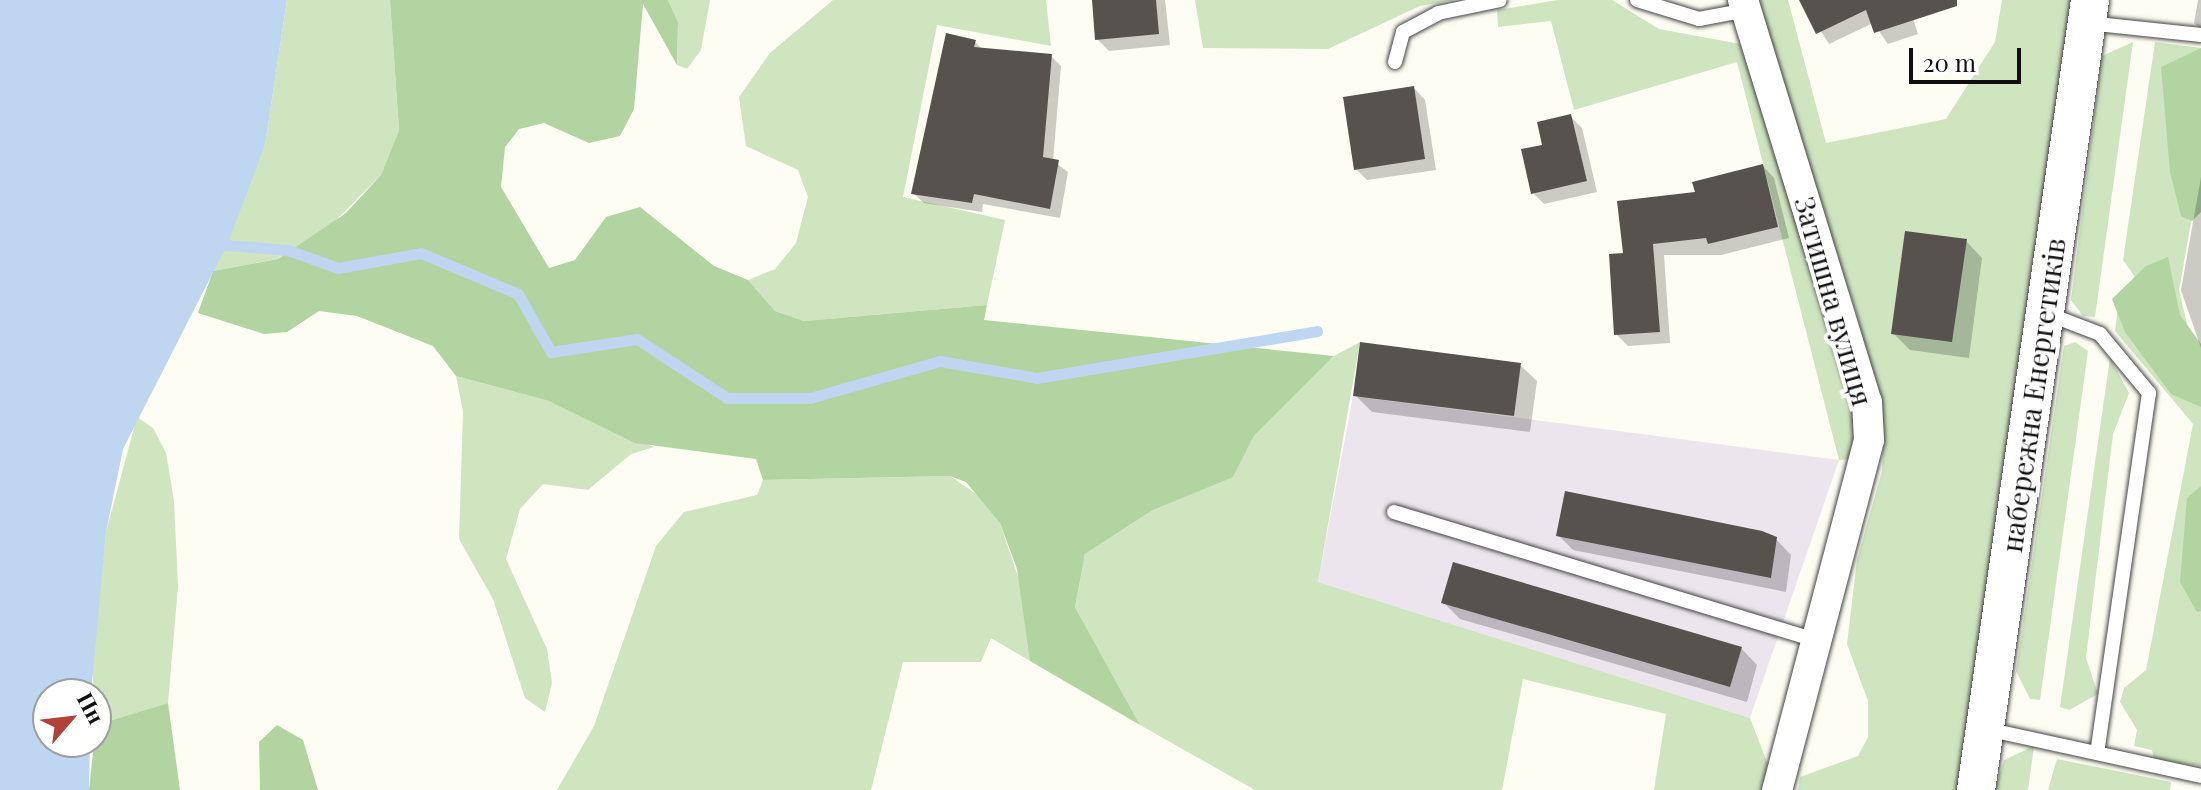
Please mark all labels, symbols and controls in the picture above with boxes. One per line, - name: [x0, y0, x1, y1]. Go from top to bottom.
- scale bar: [1913, 32, 2025, 82]
- text: 20 m: [1923, 46, 1976, 78]
- street label: Затишна вулиця: [1788, 193, 1880, 409]
- street label: набережна Енергетиків: [1994, 236, 2072, 554]
- north arrow: [32, 678, 112, 758]
- text: Пн: [71, 687, 112, 729]

